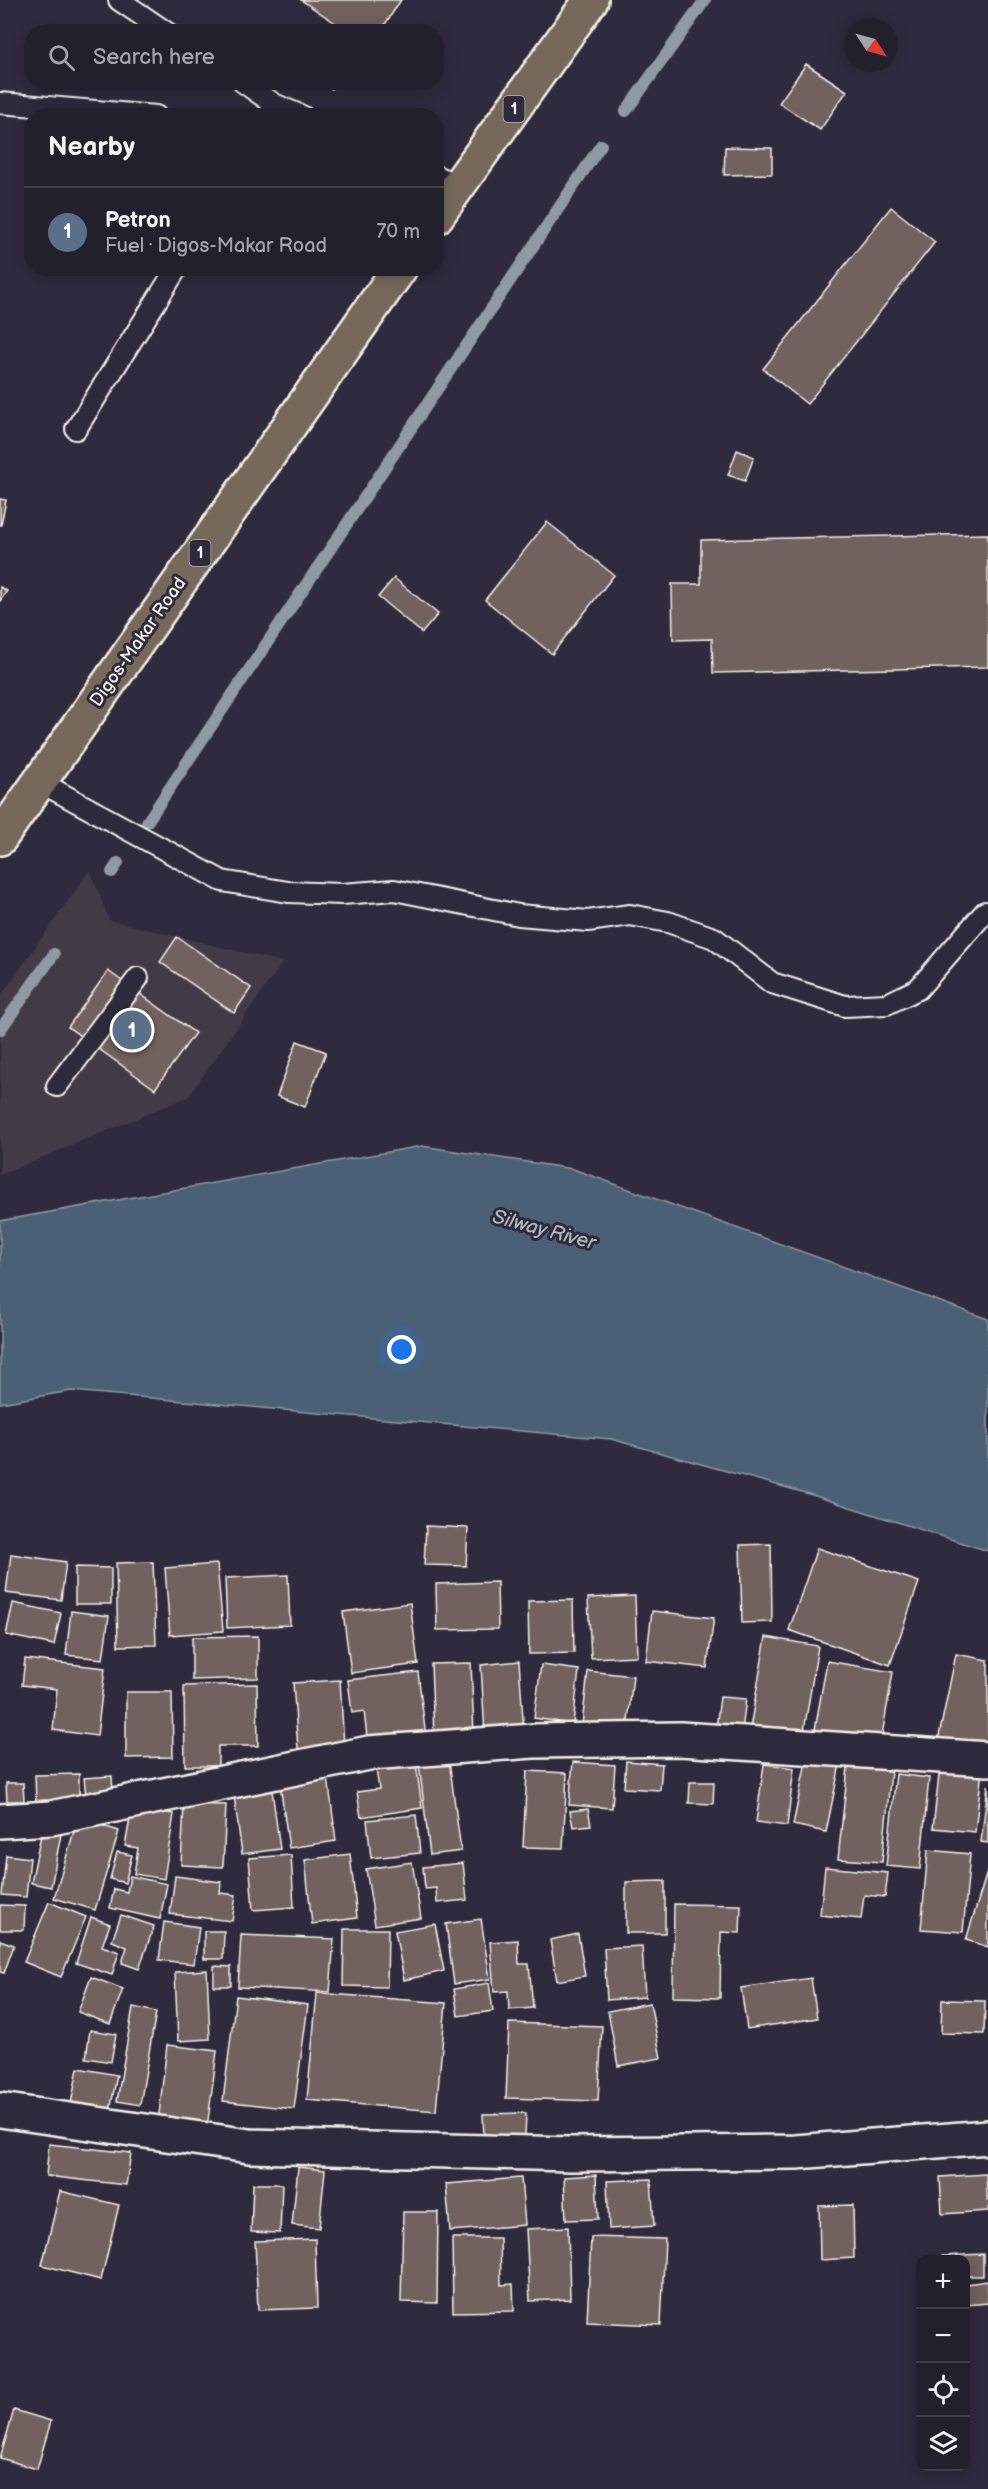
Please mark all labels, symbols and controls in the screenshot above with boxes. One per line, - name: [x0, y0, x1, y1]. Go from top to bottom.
- north arrow: [844, 18, 898, 72]
- search box: [24, 24, 444, 90]
- icon: search: [45, 41, 78, 74]
- text: Search here: [93, 44, 215, 71]
- road number: 1: [504, 96, 524, 122]
- text: Nearby: [48, 132, 135, 163]
- text: Petron: [105, 207, 171, 234]
- text: 1: [63, 220, 72, 244]
- text: 70 m: [376, 220, 420, 244]
- text: Fuel · Digos-Makar Road: [105, 234, 327, 258]
- road number: 1: [190, 540, 210, 566]
- street label: Digos-Makar Road: [86, 573, 190, 711]
- pin: 1: [112, 1008, 152, 1052]
- water label: Silway River: [490, 1205, 600, 1256]
- your location: [387, 1335, 416, 1364]
- map controls: [916, 2255, 970, 2471]
- button: +: [916, 2255, 970, 2309]
- button: −: [916, 2309, 970, 2363]
- button: locate: [916, 2363, 970, 2417]
- button: layers: [916, 2417, 970, 2471]

